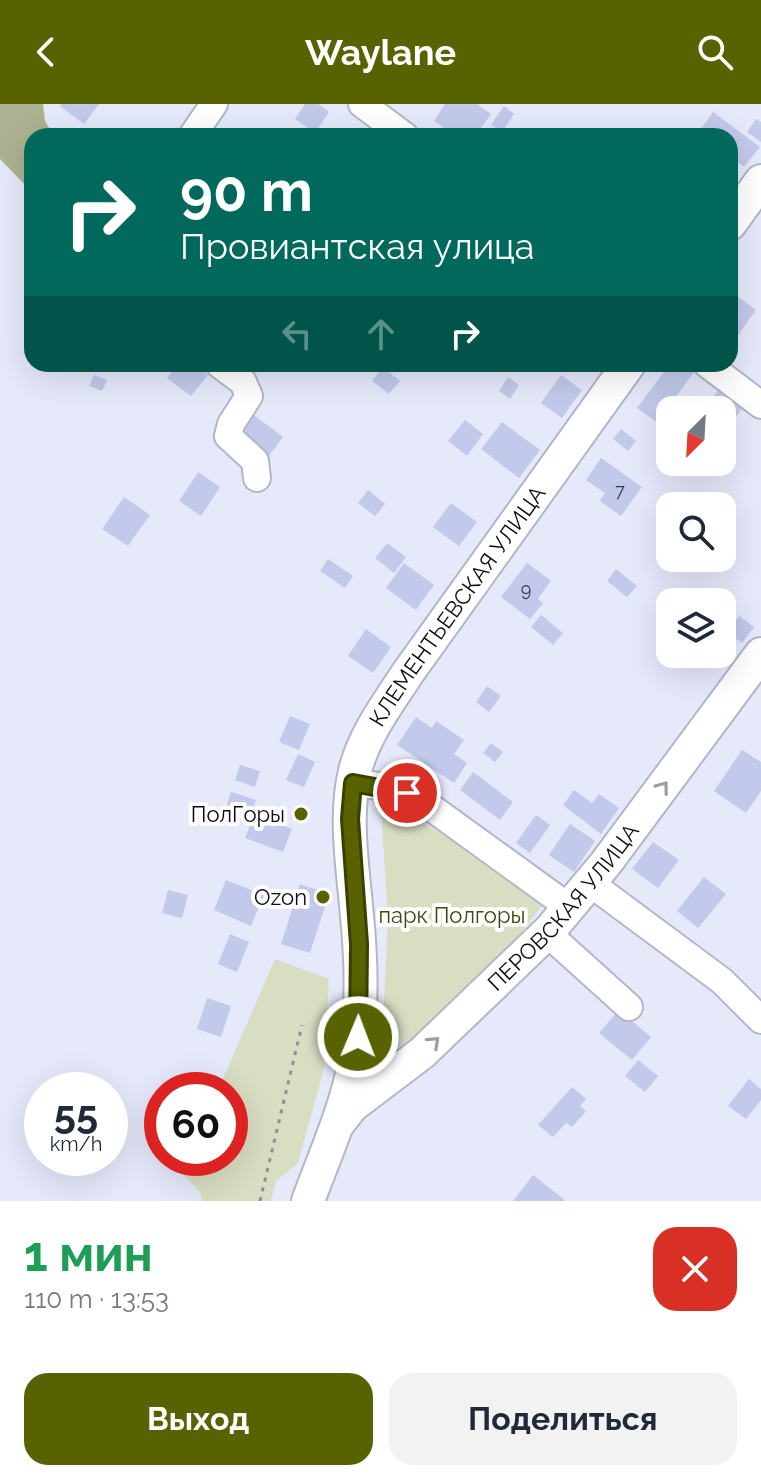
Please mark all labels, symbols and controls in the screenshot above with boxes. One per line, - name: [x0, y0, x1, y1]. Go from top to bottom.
- icon: back: [24, 30, 68, 74]
- icon: search: [693, 30, 737, 74]
- text: Waylane: [305, 31, 456, 73]
- text: 90 m: [180, 158, 313, 224]
- icon: right: [48, 160, 152, 264]
- text: Провиантская улица: [180, 225, 534, 267]
- icon: left: [275, 312, 319, 356]
- icon: ahead: [359, 312, 403, 356]
- icon: right: [443, 312, 487, 356]
- north arrow: [656, 396, 736, 476]
- map controls: [656, 396, 736, 668]
- house number: 7: [615, 480, 625, 501]
- street label: КЛЕМЕНТЬЕВСКАЯ УЛИЦА: [364, 481, 551, 731]
- button: search: [656, 492, 736, 572]
- house number: 9: [521, 579, 531, 600]
- button: layers: [656, 588, 736, 668]
- pin: [373, 759, 441, 827]
- icon: arrive: [385, 771, 429, 815]
- one-way arrow: [653, 781, 667, 795]
- place label: ПолГоры: [191, 801, 285, 827]
- marker: ПолГоры: [292, 805, 310, 823]
- street label: ПЕРОВСКАЯ УЛИЦА: [482, 818, 644, 996]
- place label: Ozon: [254, 884, 307, 910]
- marker: Ozon: [314, 888, 332, 906]
- park label: парк Полгоры: [379, 902, 525, 928]
- position arrow: [316, 995, 400, 1079]
- one-way arrow: [425, 1037, 439, 1052]
- speed limit sign: 60: [144, 1072, 248, 1176]
- text: 55: [54, 1090, 98, 1137]
- text: km/h: [50, 1132, 102, 1156]
- text: 1 мин: [24, 1226, 153, 1282]
- button: close: [653, 1227, 737, 1311]
- text: 110 m · 13:53: [24, 1284, 169, 1314]
- button: Выход: [24, 1373, 373, 1465]
- button: Поделиться: [389, 1373, 737, 1465]

